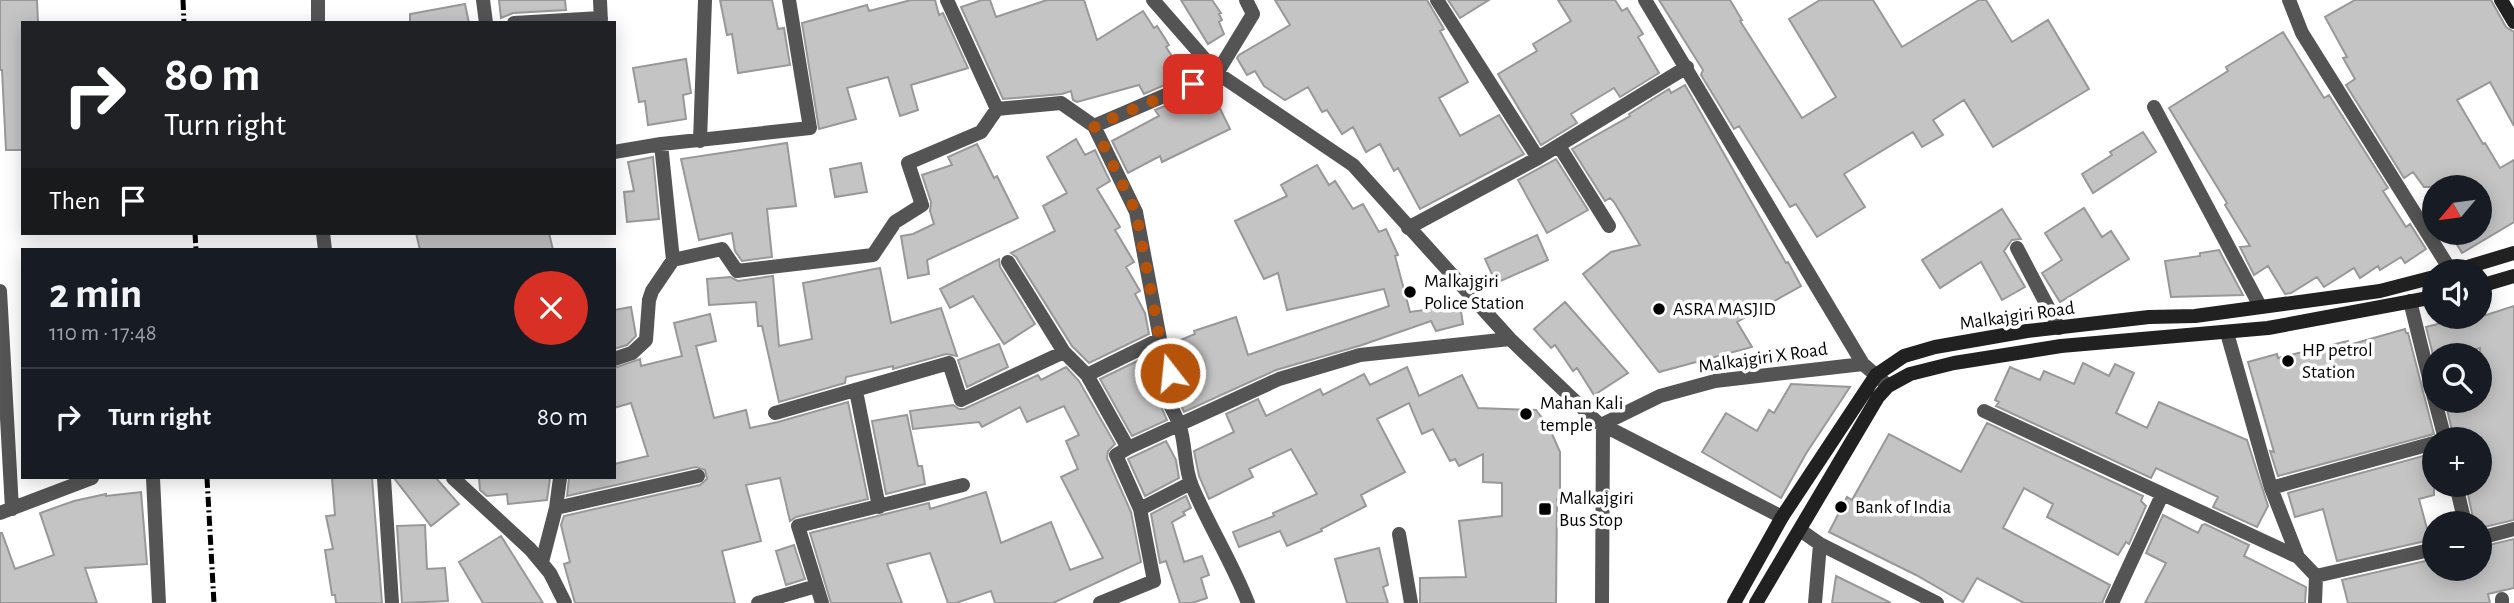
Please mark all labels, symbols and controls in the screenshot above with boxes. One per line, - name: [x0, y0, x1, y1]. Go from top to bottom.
- icon: right: [49, 49, 140, 140]
- text: 80 m: [164, 51, 261, 100]
- pin: [1163, 54, 1223, 114]
- icon: arrive: [1174, 65, 1212, 103]
- text: Turn right: [164, 109, 286, 141]
- north arrow: [2422, 175, 2492, 245]
- map controls: [2422, 175, 2492, 581]
- icon: arrive: [114, 182, 152, 220]
- text: Then: [49, 188, 100, 214]
- button: sound: [2422, 259, 2492, 329]
- button: close: [514, 271, 588, 345]
- place label: Malkajgiri Police Station: [1424, 272, 1524, 313]
- text: 2 min: [49, 273, 142, 315]
- marker: Malkajgiri Police Station: [1402, 284, 1418, 300]
- street label: Malkajgiri Road: [1958, 299, 2076, 333]
- place label: ASRA MASJID: [1673, 300, 1776, 319]
- marker: ASRA MASJID: [1651, 301, 1667, 317]
- text: 110 m · 17:48: [49, 322, 157, 345]
- position arrow: [1133, 336, 1207, 410]
- street label: Malkajgiri X Road: [1697, 340, 1829, 376]
- place label: HP petrol Station: [2302, 341, 2373, 382]
- button: search: [2422, 343, 2492, 413]
- marker: HP petrol Station: [2280, 353, 2296, 369]
- place label: Mahan Kali temple: [1540, 394, 1623, 435]
- icon: right: [49, 398, 87, 436]
- text: Turn right: [108, 404, 211, 430]
- text: 80 m: [537, 404, 588, 430]
- marker: Mahan Kali temple: [1518, 406, 1534, 422]
- button: +: [2422, 427, 2492, 497]
- place label: Malkajgiri Bus Stop: [1559, 489, 1634, 530]
- place label: Bank of India: [1855, 498, 1951, 517]
- marker: Bank of India: [1833, 499, 1849, 515]
- marker: Malkajgiri Bus Stop: [1537, 501, 1553, 517]
- button: −: [2422, 511, 2492, 581]

